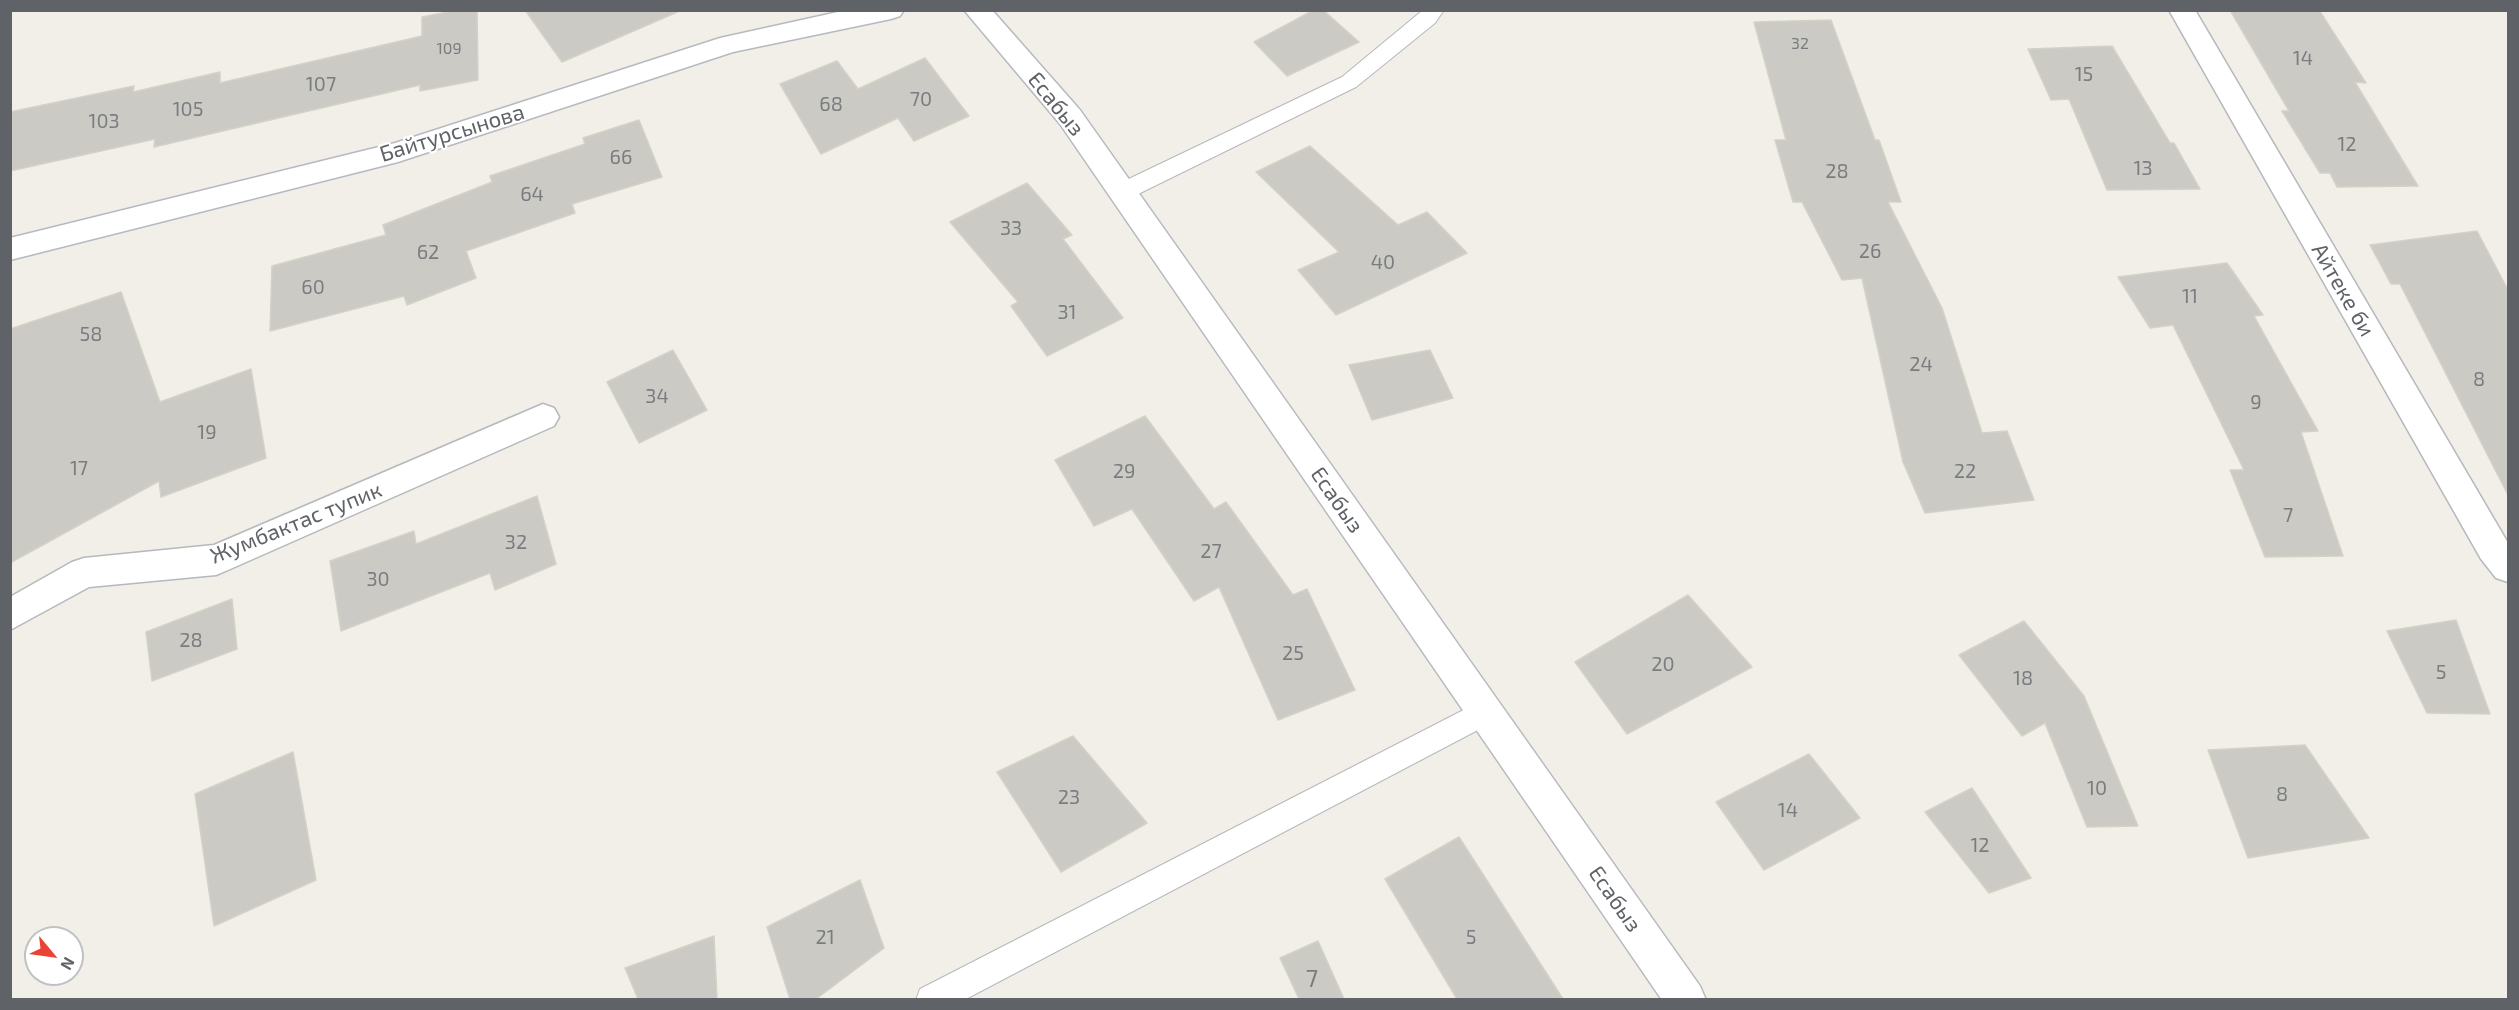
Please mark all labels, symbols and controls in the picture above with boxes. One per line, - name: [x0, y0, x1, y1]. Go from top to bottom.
- house number: 32: [1791, 34, 1809, 54]
- house number: 109: [436, 39, 462, 59]
- house number: 14: [2293, 46, 2313, 70]
- house number: 15: [2075, 62, 2093, 86]
- street label: Есабыз: [1022, 67, 1090, 141]
- house number: 107: [306, 72, 336, 96]
- house number: 70: [910, 87, 932, 111]
- house number: 68: [819, 92, 843, 116]
- house number: 105: [173, 97, 203, 121]
- street label: Байтурсынова: [376, 98, 528, 168]
- house number: 103: [88, 109, 120, 133]
- house number: 12: [2337, 132, 2357, 156]
- house number: 66: [610, 145, 632, 169]
- house number: 13: [2133, 156, 2153, 180]
- house number: 28: [1825, 159, 1849, 183]
- house number: 64: [520, 182, 544, 206]
- house number: 33: [1000, 216, 1022, 240]
- house number: 26: [1859, 239, 1881, 263]
- street label: Айтеке би: [2306, 239, 2380, 341]
- house number: 62: [417, 240, 439, 264]
- house number: 40: [1371, 250, 1395, 274]
- house number: 60: [301, 275, 325, 299]
- house number: 11: [2182, 284, 2198, 308]
- house number: 31: [1057, 300, 1077, 324]
- house number: 58: [80, 322, 102, 346]
- house number: 24: [1909, 352, 1933, 376]
- house number: 8: [2473, 367, 2485, 391]
- house number: 34: [645, 384, 669, 408]
- house number: 9: [2250, 390, 2262, 414]
- house number: 19: [197, 420, 217, 444]
- house number: 17: [70, 456, 88, 480]
- house number: 29: [1113, 459, 1135, 483]
- house number: 22: [1954, 459, 1976, 483]
- street label: Есабыз: [1305, 462, 1369, 538]
- street label: Жумбактас тупик: [206, 477, 386, 569]
- house number: 7: [2283, 503, 2293, 527]
- house number: 32: [505, 530, 527, 554]
- house number: 27: [1200, 539, 1222, 563]
- house number: 30: [366, 567, 390, 591]
- house number: 28: [179, 628, 203, 652]
- house number: 25: [1282, 641, 1304, 665]
- house number: 20: [1651, 652, 1675, 676]
- house number: 5: [2436, 660, 2446, 684]
- house number: 18: [2013, 666, 2033, 690]
- house number: 10: [2087, 776, 2107, 800]
- house number: 8: [2276, 782, 2288, 806]
- house number: 23: [1058, 785, 1080, 809]
- house number: 14: [1778, 798, 1798, 822]
- house number: 12: [1970, 833, 1990, 857]
- street label: Есабыз: [1583, 861, 1647, 937]
- house number: 21: [815, 925, 835, 949]
- house number: 5: [1466, 925, 1476, 949]
- north arrow: [24, 926, 84, 986]
- text: N: [57, 954, 80, 974]
- house number: 7: [1306, 965, 1318, 993]

